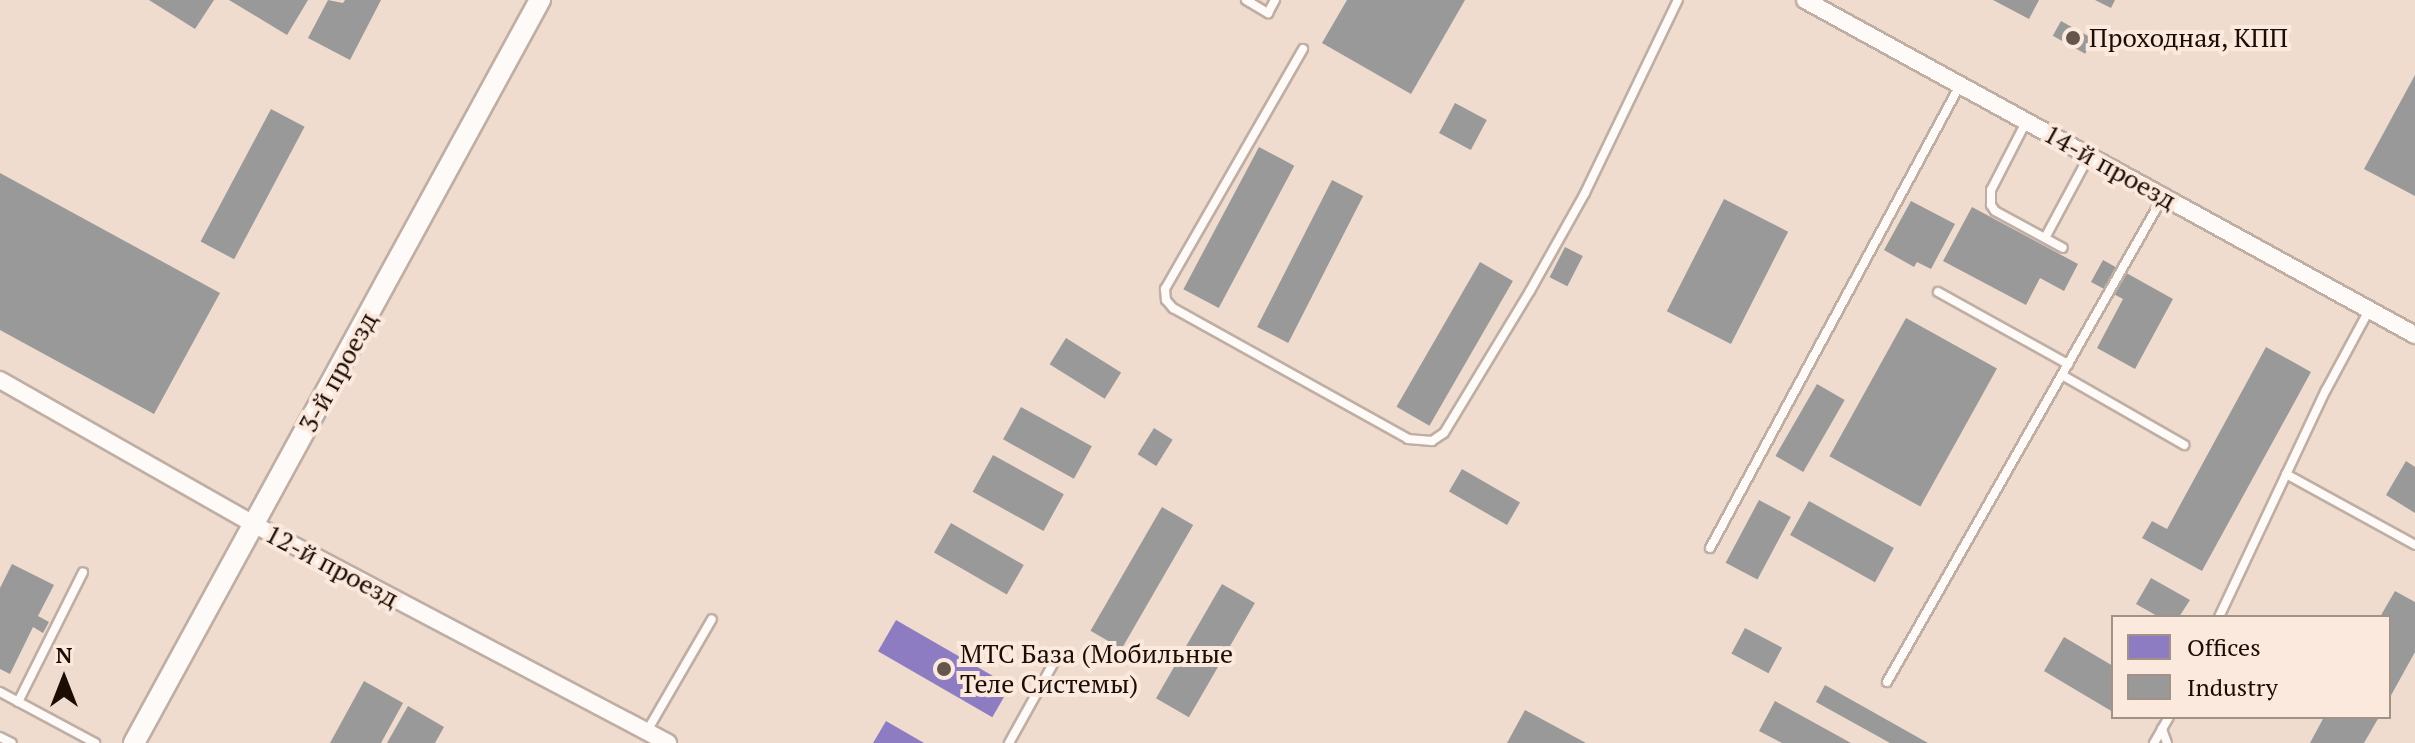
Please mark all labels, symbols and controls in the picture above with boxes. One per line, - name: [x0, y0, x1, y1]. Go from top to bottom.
- place label: Проходная, КПП: [2089, 22, 2289, 54]
- marker: Проходная, КПП: [2064, 29, 2082, 47]
- street label: 14-й проезд: [2038, 118, 2182, 216]
- street label: 3-й проезд: [292, 307, 384, 437]
- street label: 12-й проезд: [260, 518, 404, 614]
- legend: [2111, 615, 2391, 719]
- text: Offices: [2187, 631, 2261, 663]
- place label: МТС База (Мобильные Теле Системы): [960, 638, 1233, 700]
- north arrow: [24, 639, 104, 719]
- text: N: [56, 640, 72, 669]
- marker: МТС База (Мобильные Теле Системы): [935, 660, 953, 678]
- text: Industry: [2187, 671, 2278, 703]

